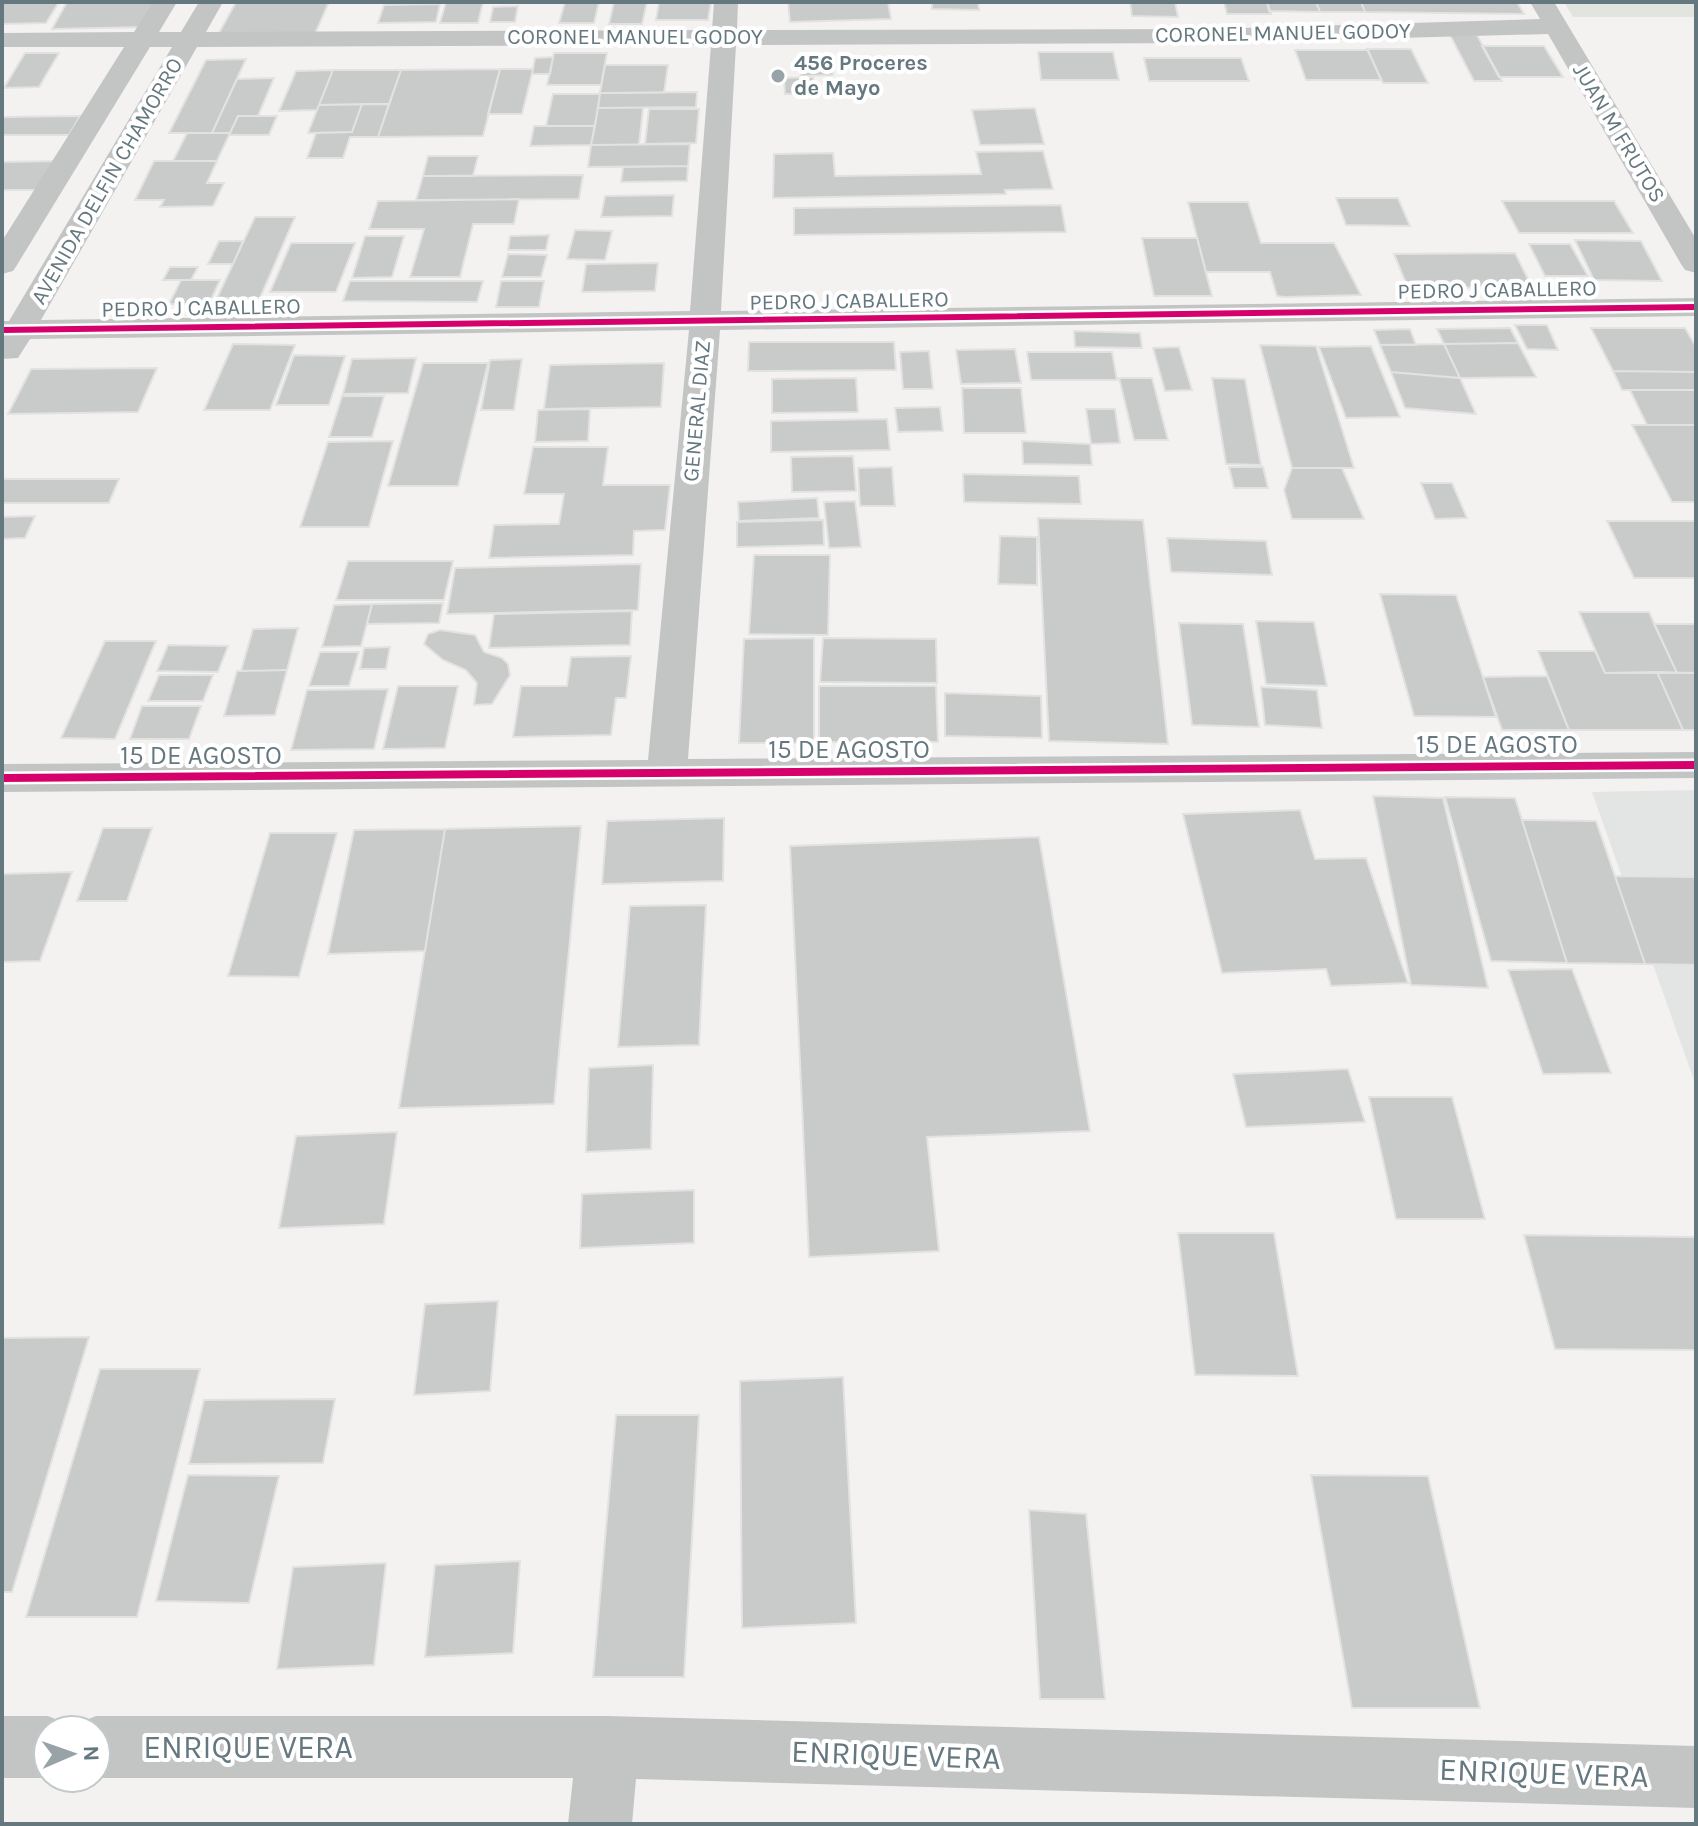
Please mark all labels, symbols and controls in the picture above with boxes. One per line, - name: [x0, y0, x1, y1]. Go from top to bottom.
- street label: CORONEL MANUEL GODOY: [1155, 18, 1411, 48]
- street label: CORONEL MANUEL GODOY: [507, 24, 763, 50]
- place label: 456 Proceres de Mayo: [794, 50, 928, 101]
- street label: AVENIDA DELFIN CHAMORRO: [26, 53, 188, 309]
- street label: JUAN M FRUTOS: [1567, 59, 1671, 207]
- marker: 456 Proceres de Mayo: [769, 67, 787, 85]
- street label: PEDRO J CABALLERO: [1397, 275, 1597, 305]
- street label: PEDRO J CABALLERO: [749, 286, 949, 316]
- street label: PEDRO J CABALLERO: [101, 293, 301, 323]
- street label: GENERAL DIAZ: [678, 339, 716, 483]
- street label: 15 DE AGOSTO: [1416, 729, 1578, 760]
- street label: 15 DE AGOSTO: [768, 734, 930, 765]
- street label: 15 DE AGOSTO: [120, 740, 282, 771]
- north arrow: [32, 1714, 112, 1794]
- street label: ENRIQUE VERA: [143, 1729, 353, 1766]
- street label: ENRIQUE VERA: [791, 1733, 1001, 1777]
- text: N: [78, 1745, 104, 1762]
- street label: ENRIQUE VERA: [1439, 1751, 1649, 1795]

